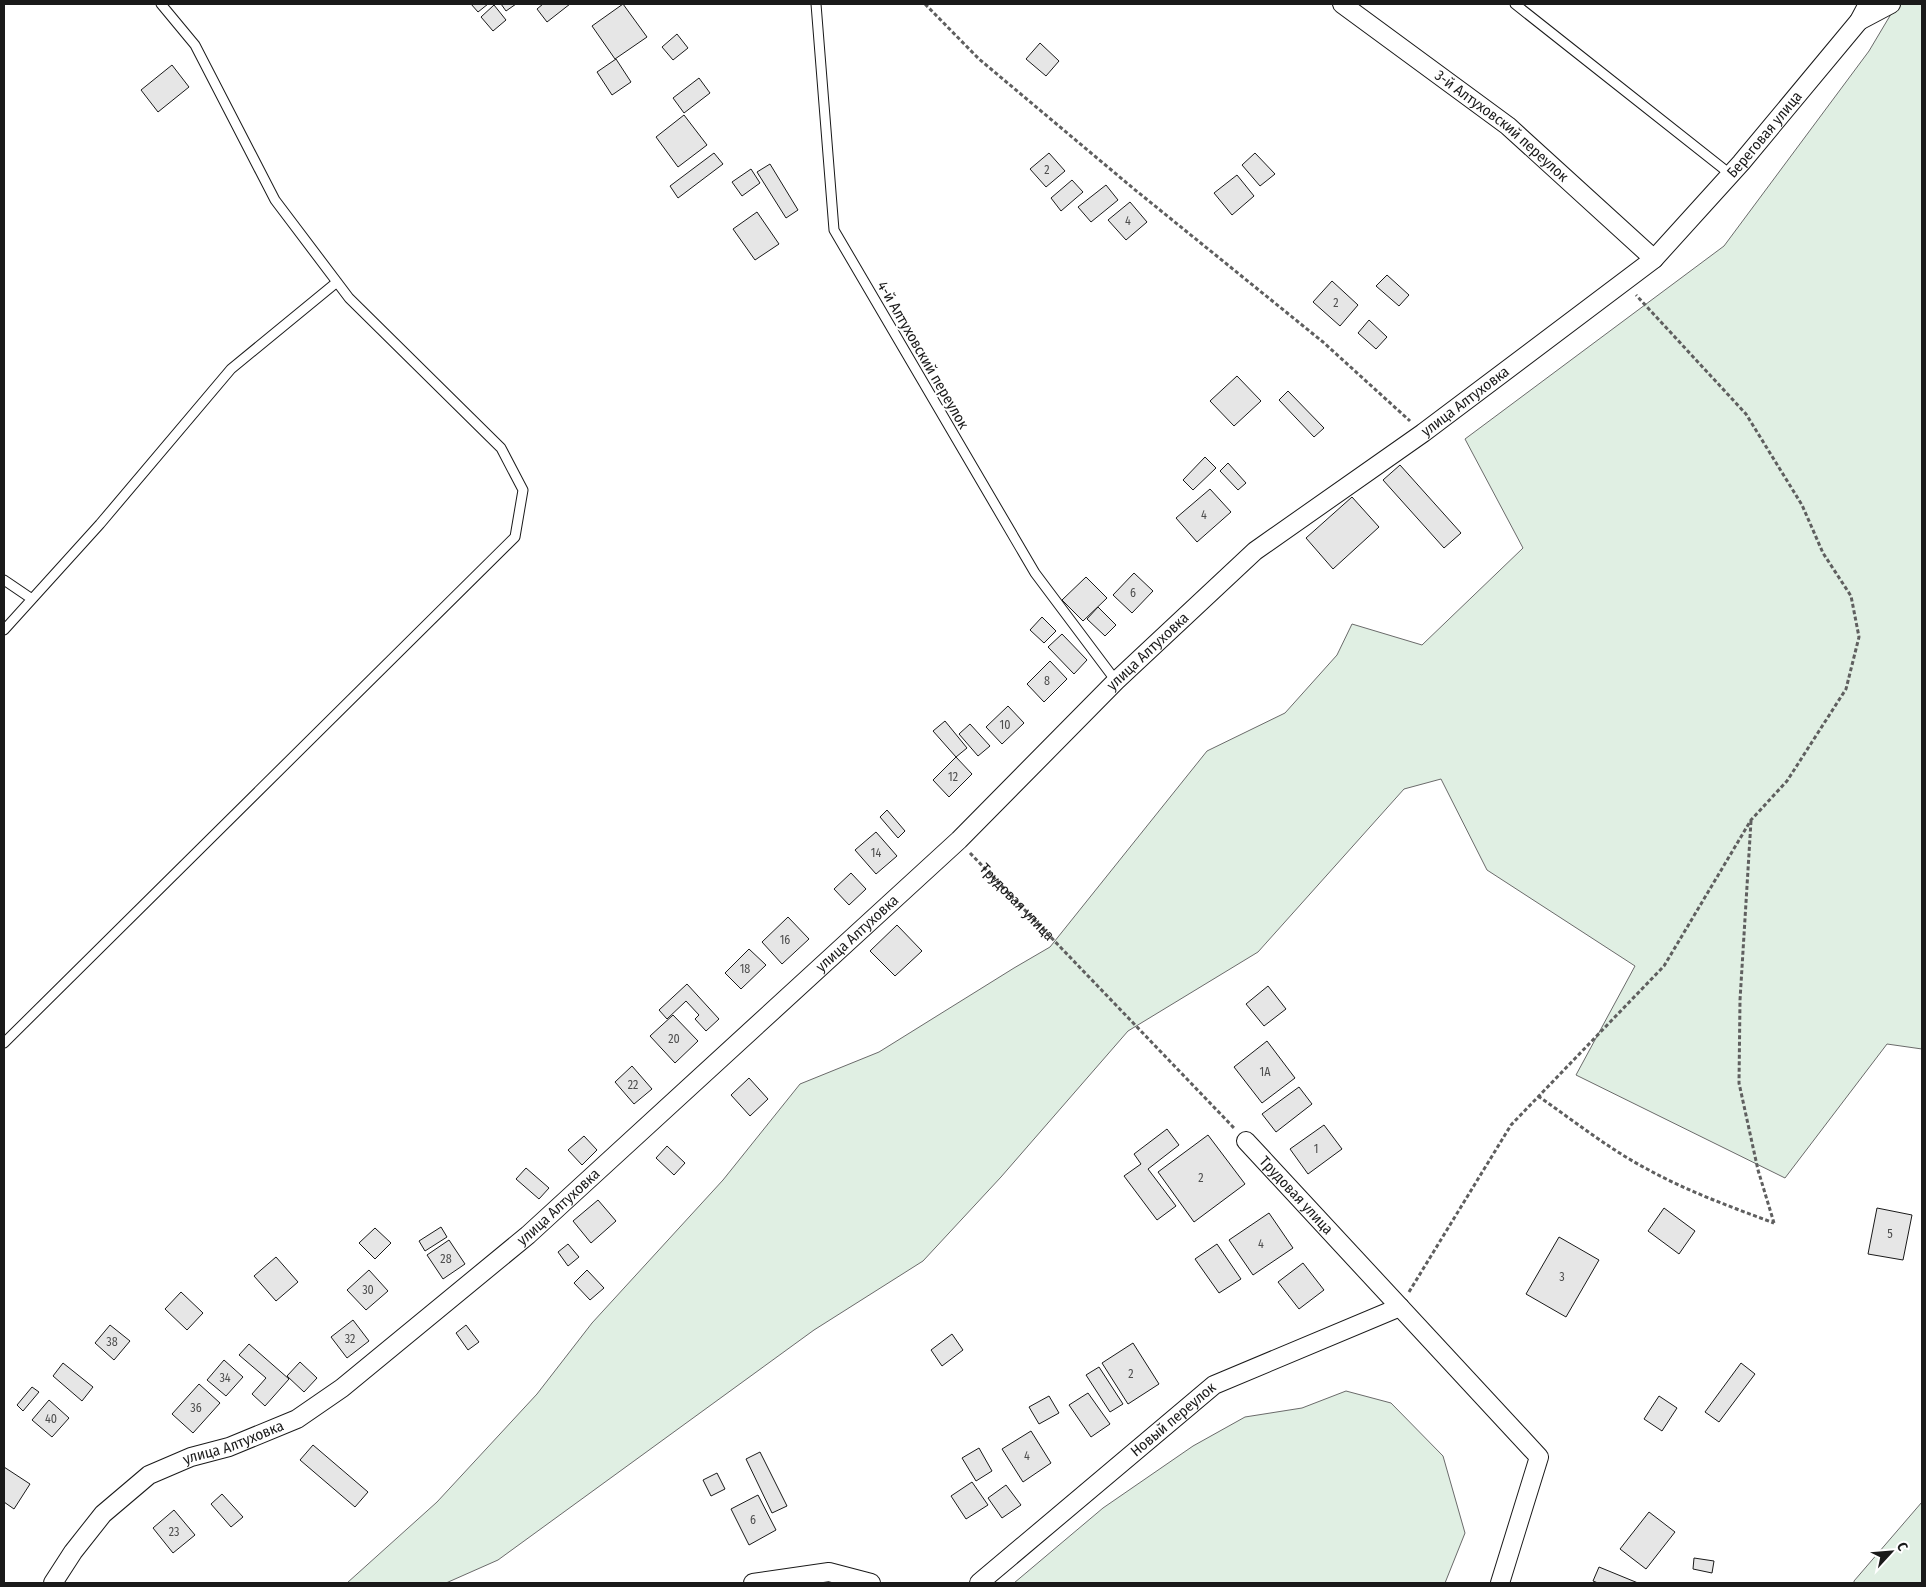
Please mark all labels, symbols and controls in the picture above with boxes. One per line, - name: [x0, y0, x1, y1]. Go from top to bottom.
- street label: 3-й Алтуховский переулок: [1431, 66, 1572, 186]
- street label: Береговая улица: [1723, 88, 1806, 181]
- house number: 2: [1044, 163, 1050, 177]
- house number: 4: [1125, 214, 1131, 228]
- street label: 4-й Алтуховский переулок: [873, 278, 973, 432]
- house number: 2: [1333, 296, 1339, 310]
- street label: улица Алтуховка: [1417, 362, 1513, 440]
- house number: 4: [1201, 508, 1207, 522]
- house number: 6: [1130, 586, 1136, 600]
- street label: улица Алтуховка: [1103, 609, 1192, 694]
- house number: 8: [1044, 674, 1050, 688]
- house number: 10: [1000, 718, 1010, 732]
- house number: 12: [948, 770, 958, 784]
- house number: 14: [871, 846, 881, 860]
- street label: Трудовая улица: [976, 860, 1058, 944]
- street label: улица Алтуховка: [812, 891, 902, 976]
- house number: 16: [780, 933, 790, 947]
- house number: 18: [740, 962, 750, 976]
- house number: 20: [668, 1032, 680, 1046]
- house number: 1А: [1260, 1065, 1271, 1079]
- house number: 22: [628, 1078, 638, 1092]
- house number: 1: [1314, 1142, 1318, 1156]
- street label: Трудовая улица: [1256, 1152, 1337, 1238]
- street label: улица Алтуховка: [513, 1165, 604, 1249]
- house number: 2: [1198, 1171, 1204, 1185]
- house number: 5: [1887, 1227, 1893, 1241]
- house number: 4: [1258, 1237, 1264, 1251]
- house number: 28: [440, 1252, 452, 1266]
- house number: 3: [1559, 1270, 1565, 1284]
- house number: 30: [362, 1283, 374, 1297]
- house number: 32: [345, 1332, 355, 1346]
- house number: 38: [106, 1335, 118, 1349]
- house number: 2: [1128, 1367, 1134, 1381]
- house number: 34: [219, 1371, 231, 1385]
- street label: Новый переулок: [1127, 1378, 1220, 1460]
- house number: 36: [190, 1401, 202, 1415]
- house number: 40: [45, 1412, 57, 1426]
- street label: улица Алтуховка: [180, 1417, 286, 1468]
- house number: 4: [1024, 1449, 1030, 1463]
- house number: 6: [750, 1513, 756, 1527]
- house number: 23: [169, 1525, 179, 1539]
- north arrow: [1866, 1527, 1916, 1577]
- text: С: [1893, 1539, 1912, 1554]

